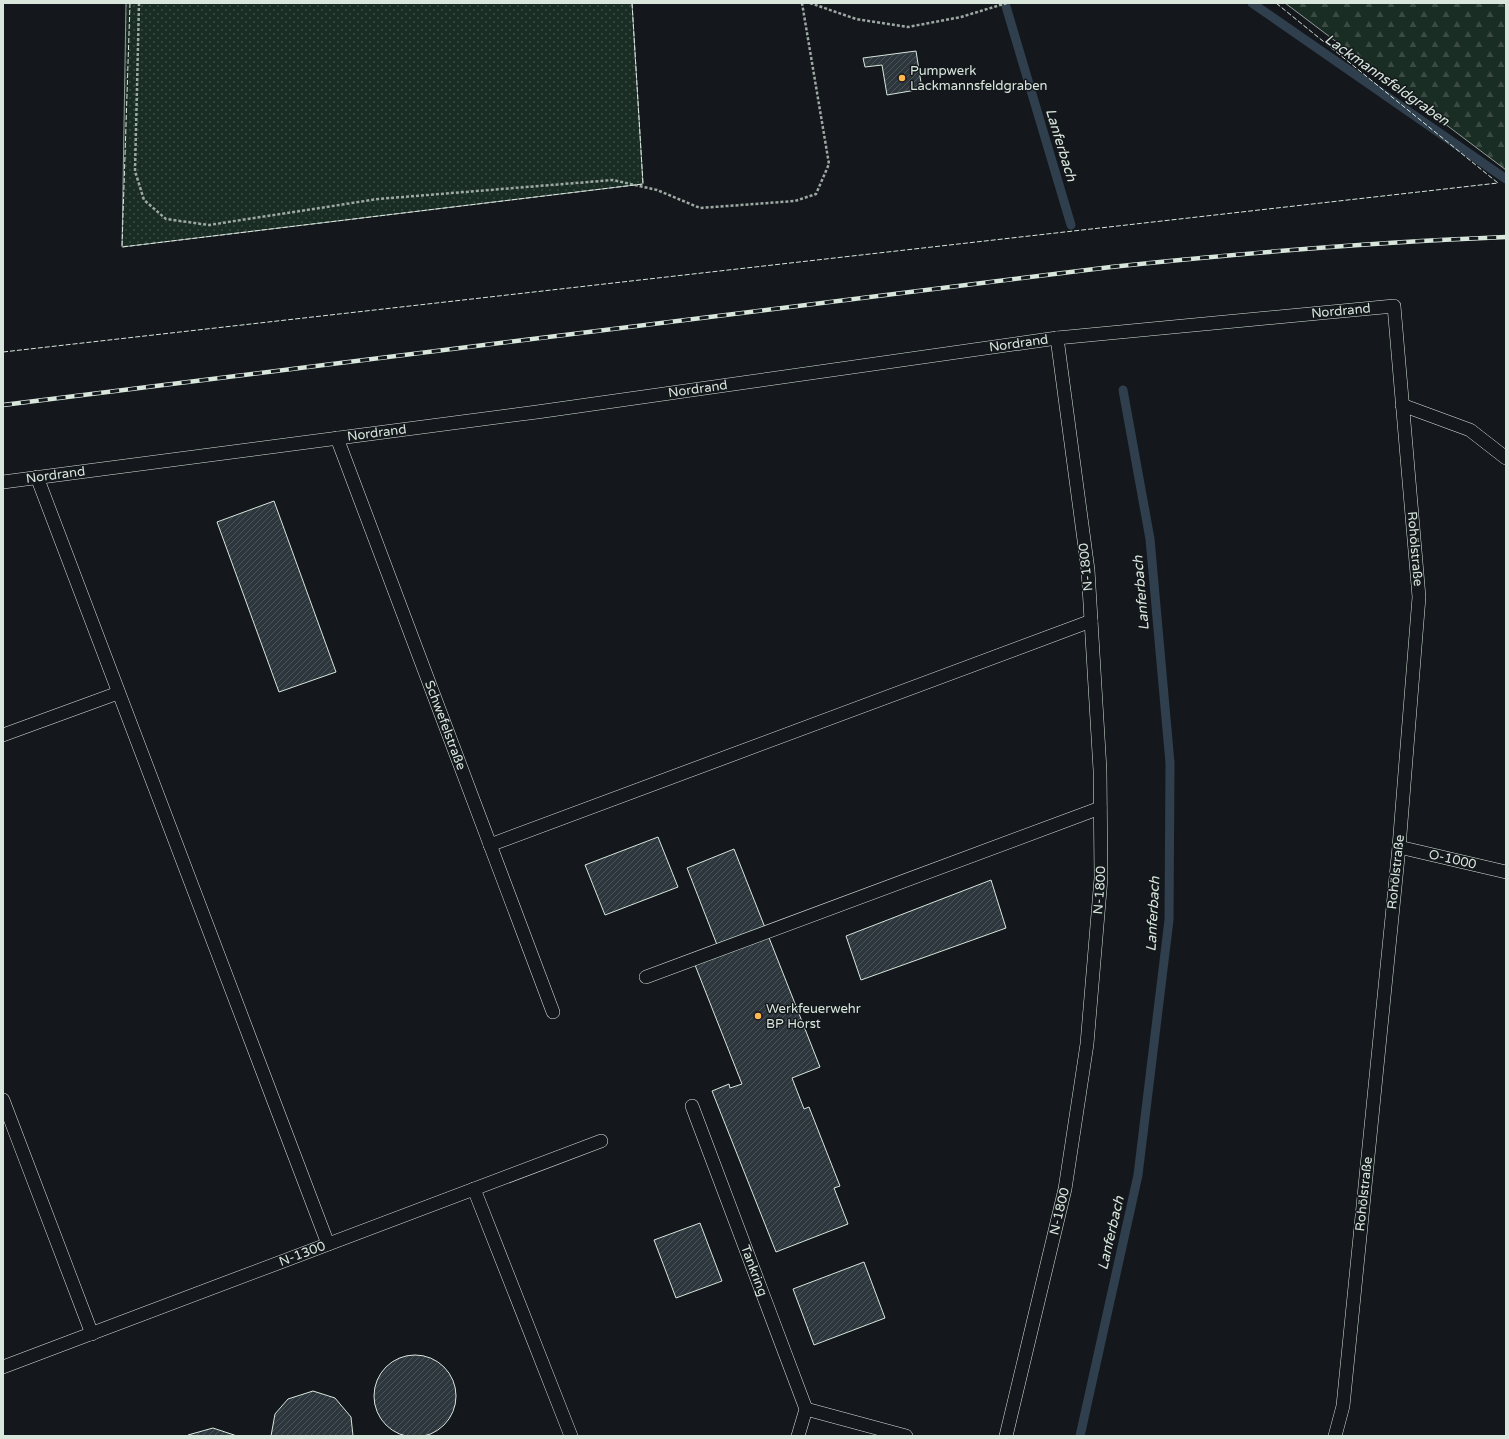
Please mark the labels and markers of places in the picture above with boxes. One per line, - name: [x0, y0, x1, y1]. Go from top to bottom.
- place label: Pumpwerk Lackmannsfeldgraben: [910, 63, 1047, 94]
- marker: Pumpwerk Lackmannsfeldgraben: [897, 73, 907, 83]
- place label: Werkfeuerwehr BP Horst: [766, 1001, 861, 1032]
- marker: Werkfeuerwehr BP Horst: [753, 1011, 763, 1021]

